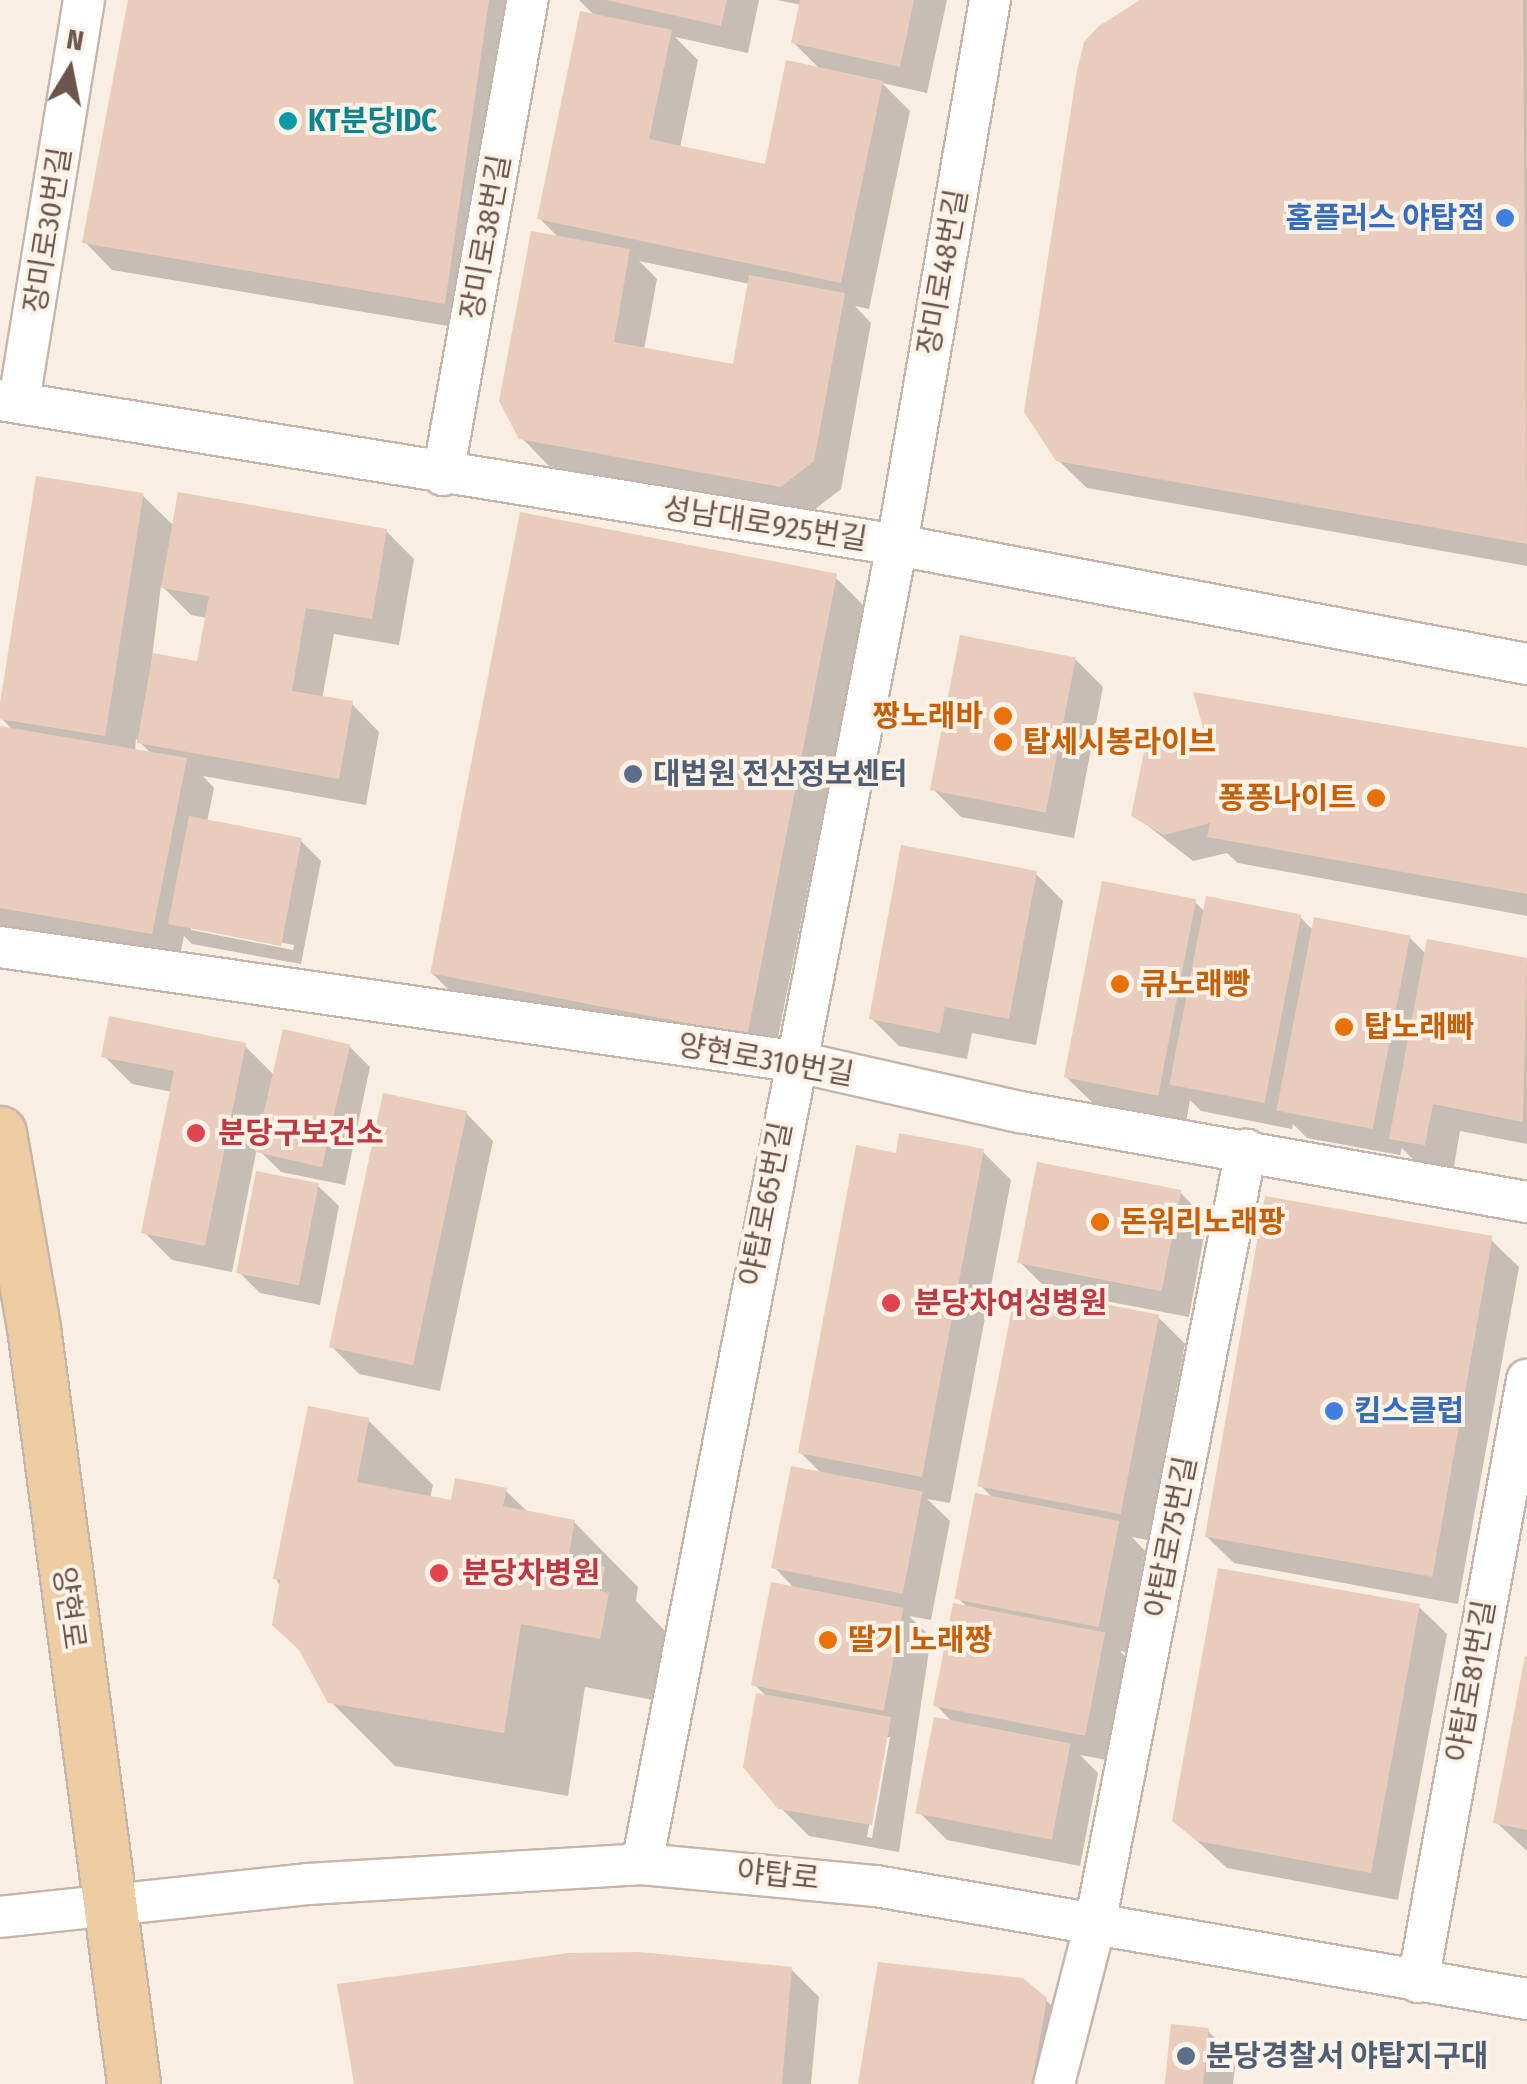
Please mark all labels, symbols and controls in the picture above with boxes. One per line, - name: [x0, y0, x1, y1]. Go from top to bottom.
- north arrow: [20, 20, 120, 120]
- text: N: [64, 22, 86, 58]
- place label: KT분당IDC: [308, 103, 437, 139]
- marker: KT분당IDC: [277, 110, 299, 132]
- street label: 장미로30번길: [17, 145, 79, 315]
- street label: 장미로38번길: [454, 152, 518, 322]
- street label: 장미로48번길: [911, 186, 975, 358]
- place label: 홈플러스 야탑점: [1286, 200, 1485, 236]
- marker: 홈플러스 야탑점: [1494, 207, 1516, 229]
- street label: 성남대로925번길: [660, 490, 870, 558]
- place label: 짱노래바: [873, 698, 983, 734]
- marker: 짱노래바: [992, 705, 1014, 727]
- place label: 탑세시봉라이브: [1023, 724, 1216, 760]
- marker: 탑세시봉라이브: [992, 731, 1014, 753]
- place label: 대법원 전산정보센터: [653, 756, 908, 792]
- marker: 대법원 전산정보센터: [622, 763, 644, 785]
- place label: 퐁퐁나이트: [1218, 780, 1356, 816]
- marker: 퐁퐁나이트: [1365, 787, 1387, 809]
- place label: 큐노래빵: [1140, 966, 1250, 1002]
- marker: 큐노래빵: [1109, 973, 1131, 995]
- place label: 탑노래빠: [1364, 1009, 1474, 1045]
- marker: 탑노래빠: [1333, 1016, 1355, 1038]
- street label: 양현로310번길: [675, 1027, 857, 1093]
- place label: 분당구보건소: [218, 1115, 384, 1151]
- street label: 야탑로65번길: [732, 1119, 800, 1289]
- marker: 분당구보건소: [183, 1120, 209, 1146]
- place label: 돈워리노래팡: [1120, 1204, 1286, 1240]
- marker: 돈워리노래팡: [1089, 1211, 1111, 1233]
- place label: 분당차여성병원: [914, 1285, 1107, 1321]
- marker: 분당차여성병원: [878, 1290, 904, 1316]
- place label: 킴스클럽: [1354, 1393, 1464, 1429]
- marker: 킴스클럽: [1323, 1400, 1345, 1422]
- street label: 야탑로75번길: [1138, 1453, 1204, 1621]
- place label: 분당차병원: [462, 1555, 600, 1591]
- marker: 분당차병원: [426, 1560, 452, 1586]
- street label: 양현로: [45, 1564, 93, 1652]
- street label: 야탑로81번길: [1439, 1597, 1503, 1765]
- place label: 딸기 노래짱: [848, 1622, 992, 1658]
- marker: 딸기 노래짱: [817, 1629, 839, 1651]
- street label: 야탑로: [735, 1853, 821, 1897]
- place label: 분당경찰서 야탑지구대: [1206, 2038, 1488, 2074]
- marker: 분당경찰서 야탑지구대: [1175, 2045, 1197, 2067]

